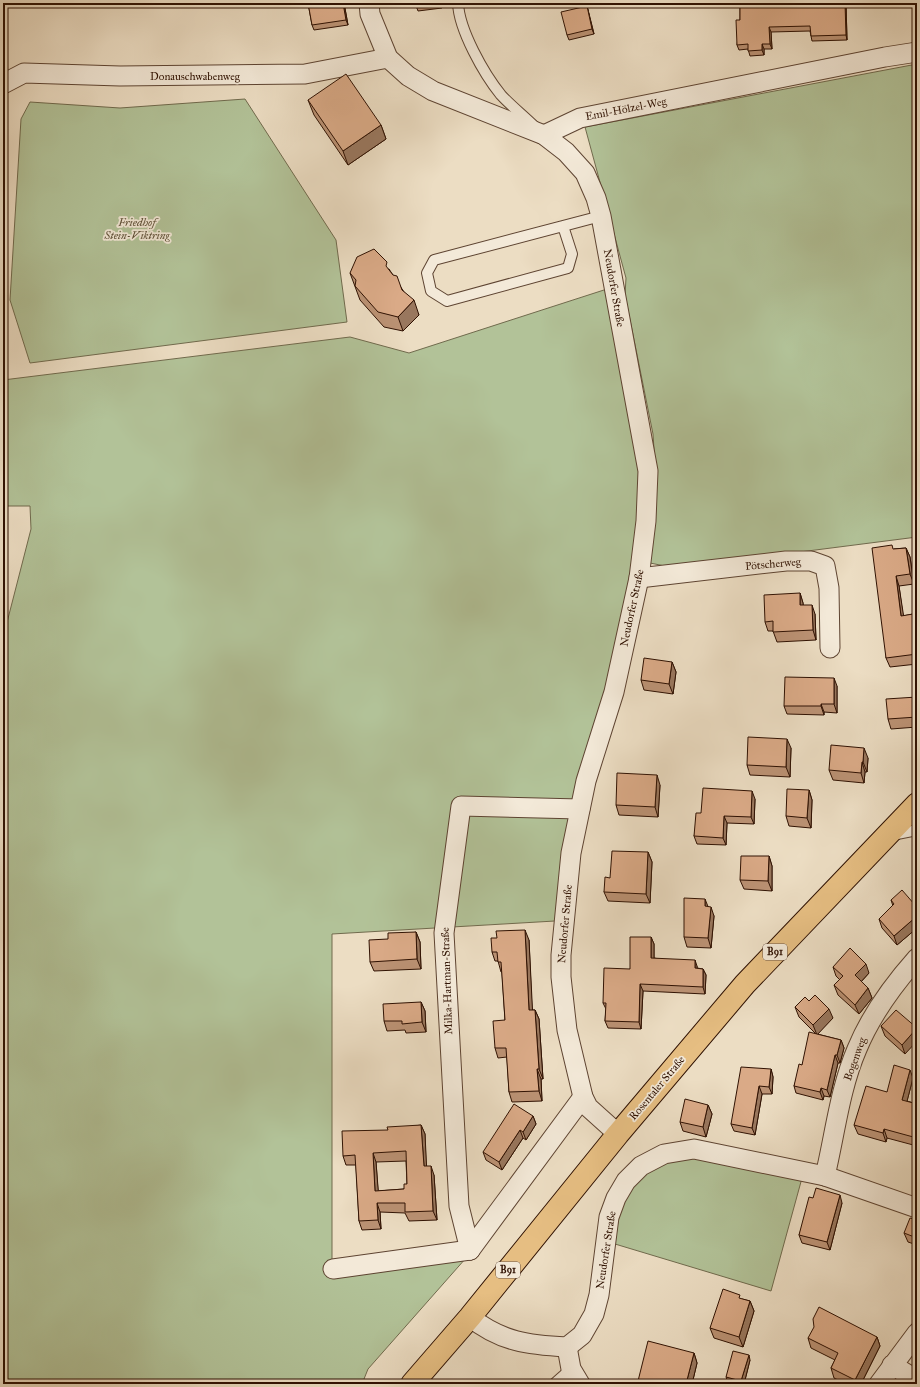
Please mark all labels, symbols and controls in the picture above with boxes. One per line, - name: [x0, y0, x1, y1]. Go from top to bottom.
- street label: Donauschwabenweg: [150, 70, 241, 83]
- street label: Emil-Hölzel-Weg: [584, 95, 669, 123]
- park label: Friedhof Stein-Viktring: [103, 216, 170, 242]
- street label: Neudorfer Straße: [601, 248, 627, 328]
- street label: Pötscherweg: [745, 555, 802, 573]
- street label: Neudorfer Straße: [617, 568, 647, 648]
- street label: Neudorfer Straße: [555, 884, 575, 964]
- street label: Milka-Hartman-Straße: [439, 927, 455, 1035]
- road number: B91: [763, 944, 787, 960]
- street label: Bogenweg: [841, 1035, 869, 1082]
- street label: Rosentaler Straße: [626, 1053, 688, 1123]
- street label: Neudorfer Straße: [593, 1210, 619, 1290]
- road number: B91: [496, 1262, 520, 1278]

